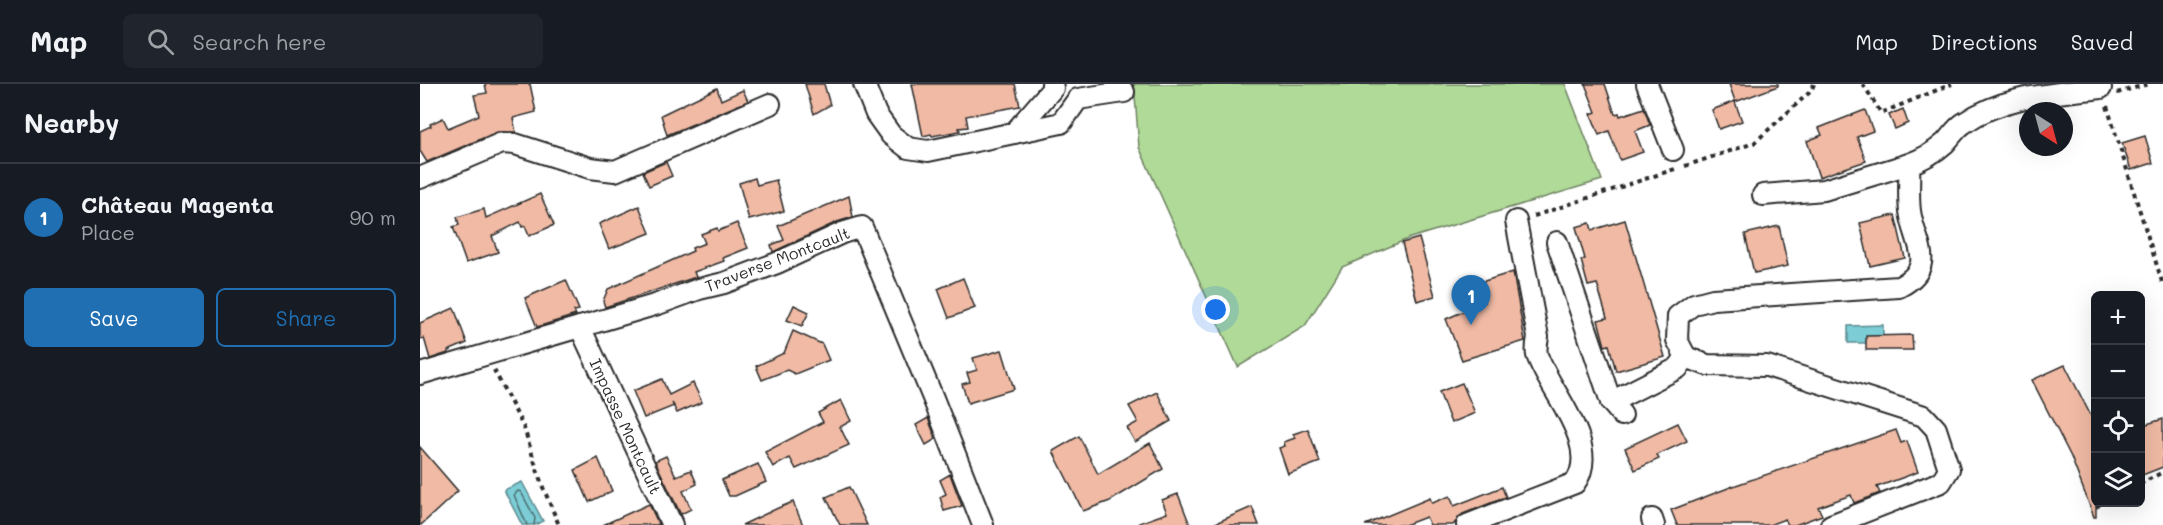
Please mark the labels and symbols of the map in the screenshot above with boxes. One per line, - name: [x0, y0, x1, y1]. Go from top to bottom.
- north arrow: [2019, 102, 2073, 156]
- street label: Traverse Montcault: [702, 222, 852, 296]
- pin: 1: [1452, 276, 1490, 325]
- your location: [1201, 295, 1230, 324]
- street label: Impasse Montcault: [585, 355, 667, 497]

